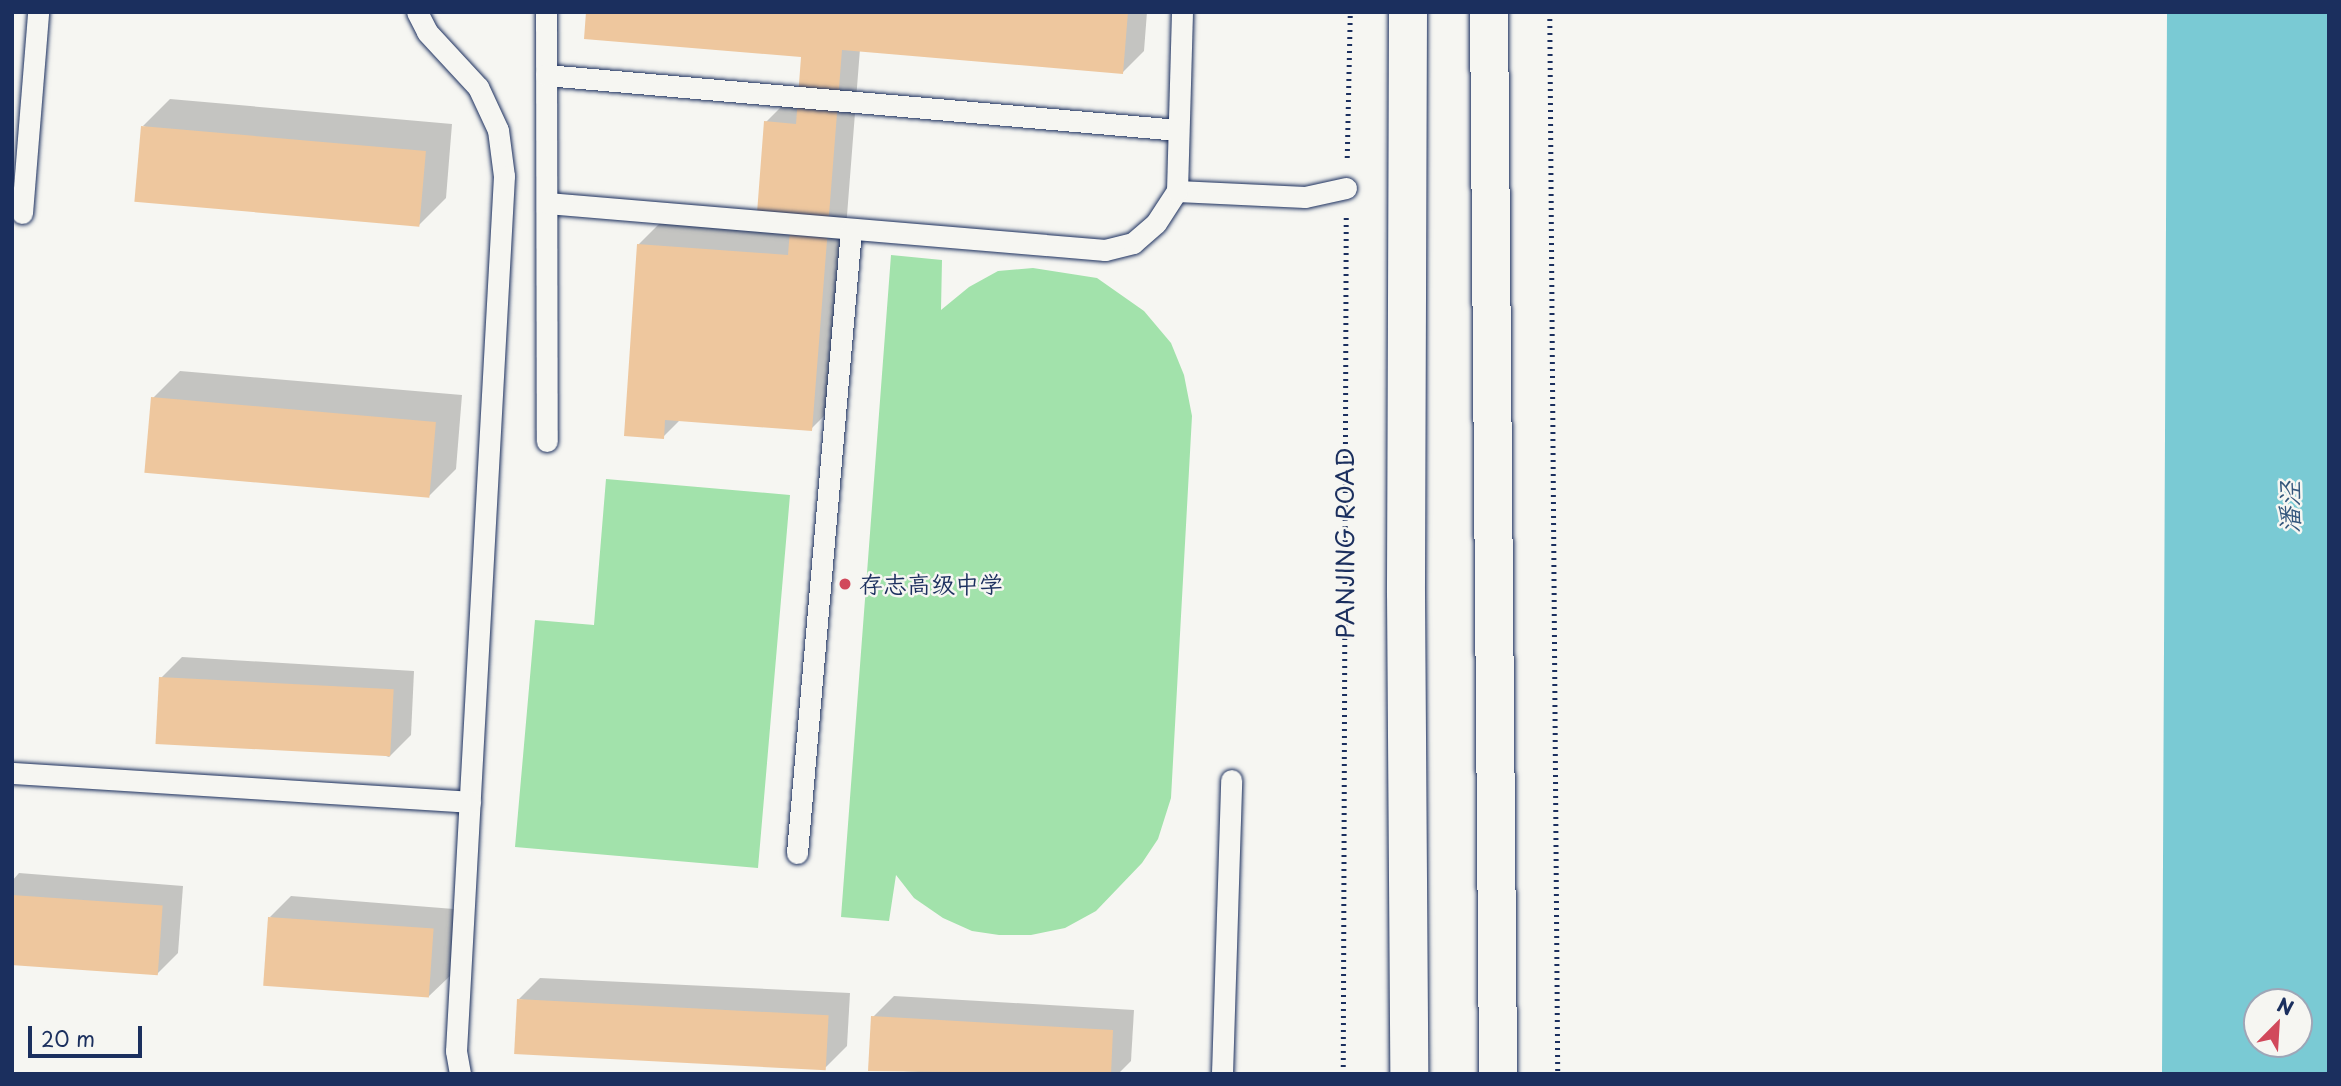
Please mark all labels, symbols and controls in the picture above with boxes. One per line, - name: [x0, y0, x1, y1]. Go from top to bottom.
- street label: PANJING ROAD: [1331, 447, 1359, 639]
- water label: 潘泾: [2273, 481, 2305, 533]
- place label: 存志高级中学: [859, 570, 1003, 598]
- marker: 存志高级中学: [837, 576, 853, 592]
- north arrow: [2243, 988, 2313, 1058]
- text: N: [2273, 990, 2298, 1021]
- scale bar: [32, 1012, 145, 1056]
- text: 20 m: [41, 1022, 95, 1054]

